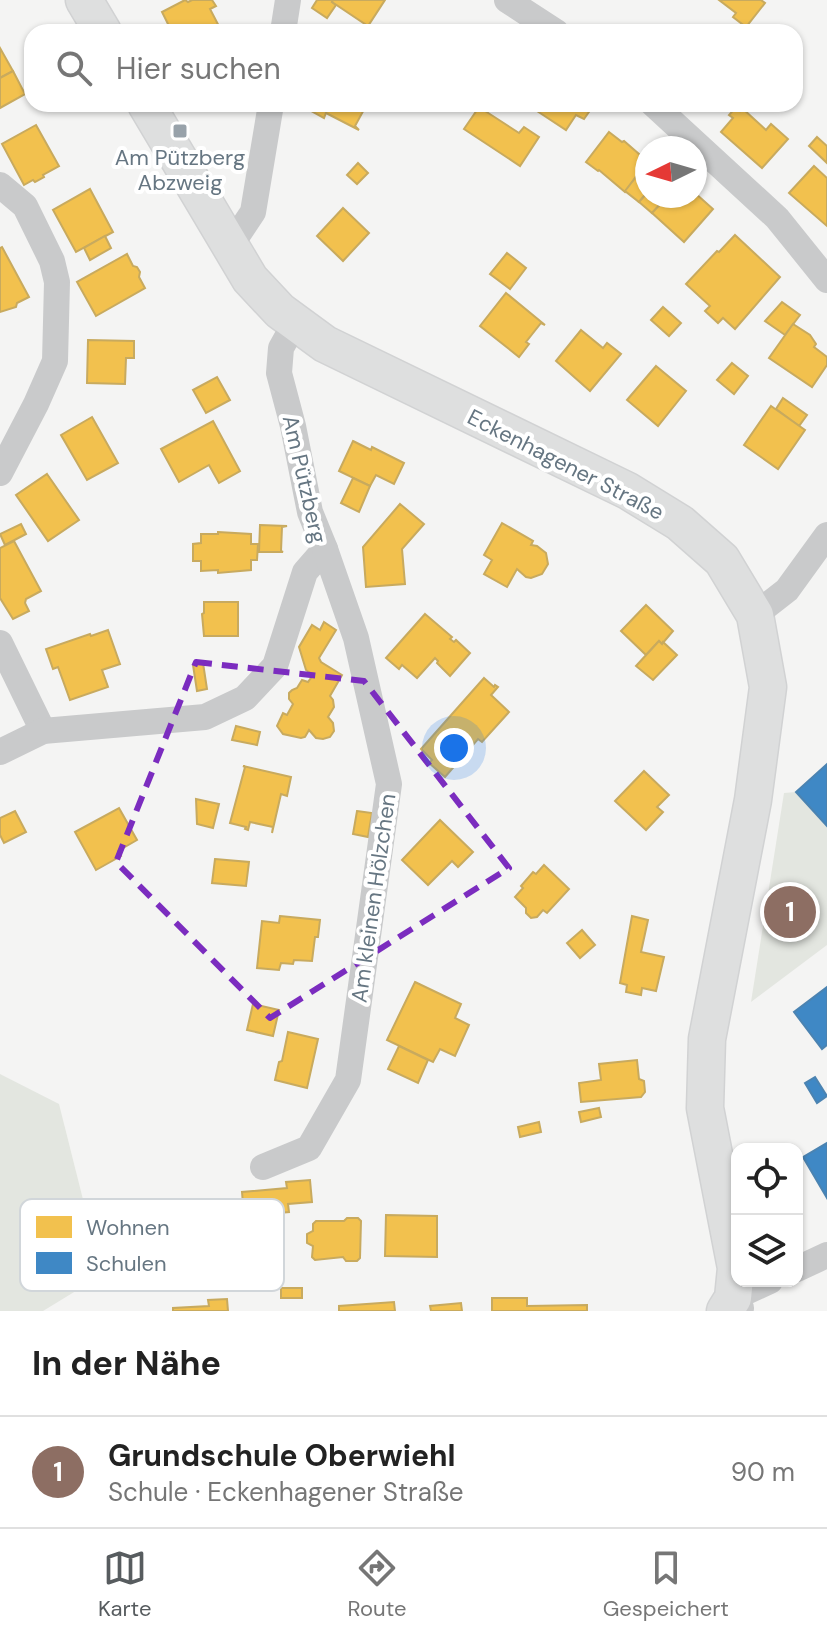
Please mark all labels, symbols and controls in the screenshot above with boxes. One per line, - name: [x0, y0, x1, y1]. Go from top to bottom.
- search box: [24, 24, 803, 112]
- icon: search: [52, 46, 96, 90]
- text: Hier suchen: [116, 49, 281, 88]
- marker: Am Pützberg Abzweig: [171, 122, 189, 140]
- north arrow: [635, 136, 707, 208]
- place label: Am Pützberg Abzweig: [115, 143, 245, 197]
- street label: Eckenhagener Straße: [463, 402, 669, 527]
- street label: Am Pützberg: [276, 412, 333, 546]
- your location: [434, 728, 474, 768]
- street label: Am kleinen Hölzchen: [344, 792, 403, 1004]
- pin: 1: [764, 882, 816, 942]
- map controls: [731, 1143, 803, 1287]
- button: locate: [731, 1143, 803, 1215]
- legend: [20, 1199, 284, 1291]
- text: Wohnen: [86, 1213, 170, 1242]
- button: layers: [731, 1215, 803, 1287]
- text: Schulen: [86, 1249, 167, 1278]
- text: In der Nähe: [32, 1341, 221, 1386]
- text: Grundschule Oberwiehl: [108, 1436, 456, 1475]
- text: 1: [53, 1455, 63, 1489]
- text: 90 m: [731, 1455, 795, 1489]
- text: Schule · Eckenhagener Straße: [108, 1475, 463, 1509]
- tab: Karte: [98, 1546, 151, 1623]
- tab: Route: [348, 1546, 406, 1623]
- tab: Gespeichert: [603, 1546, 729, 1623]

